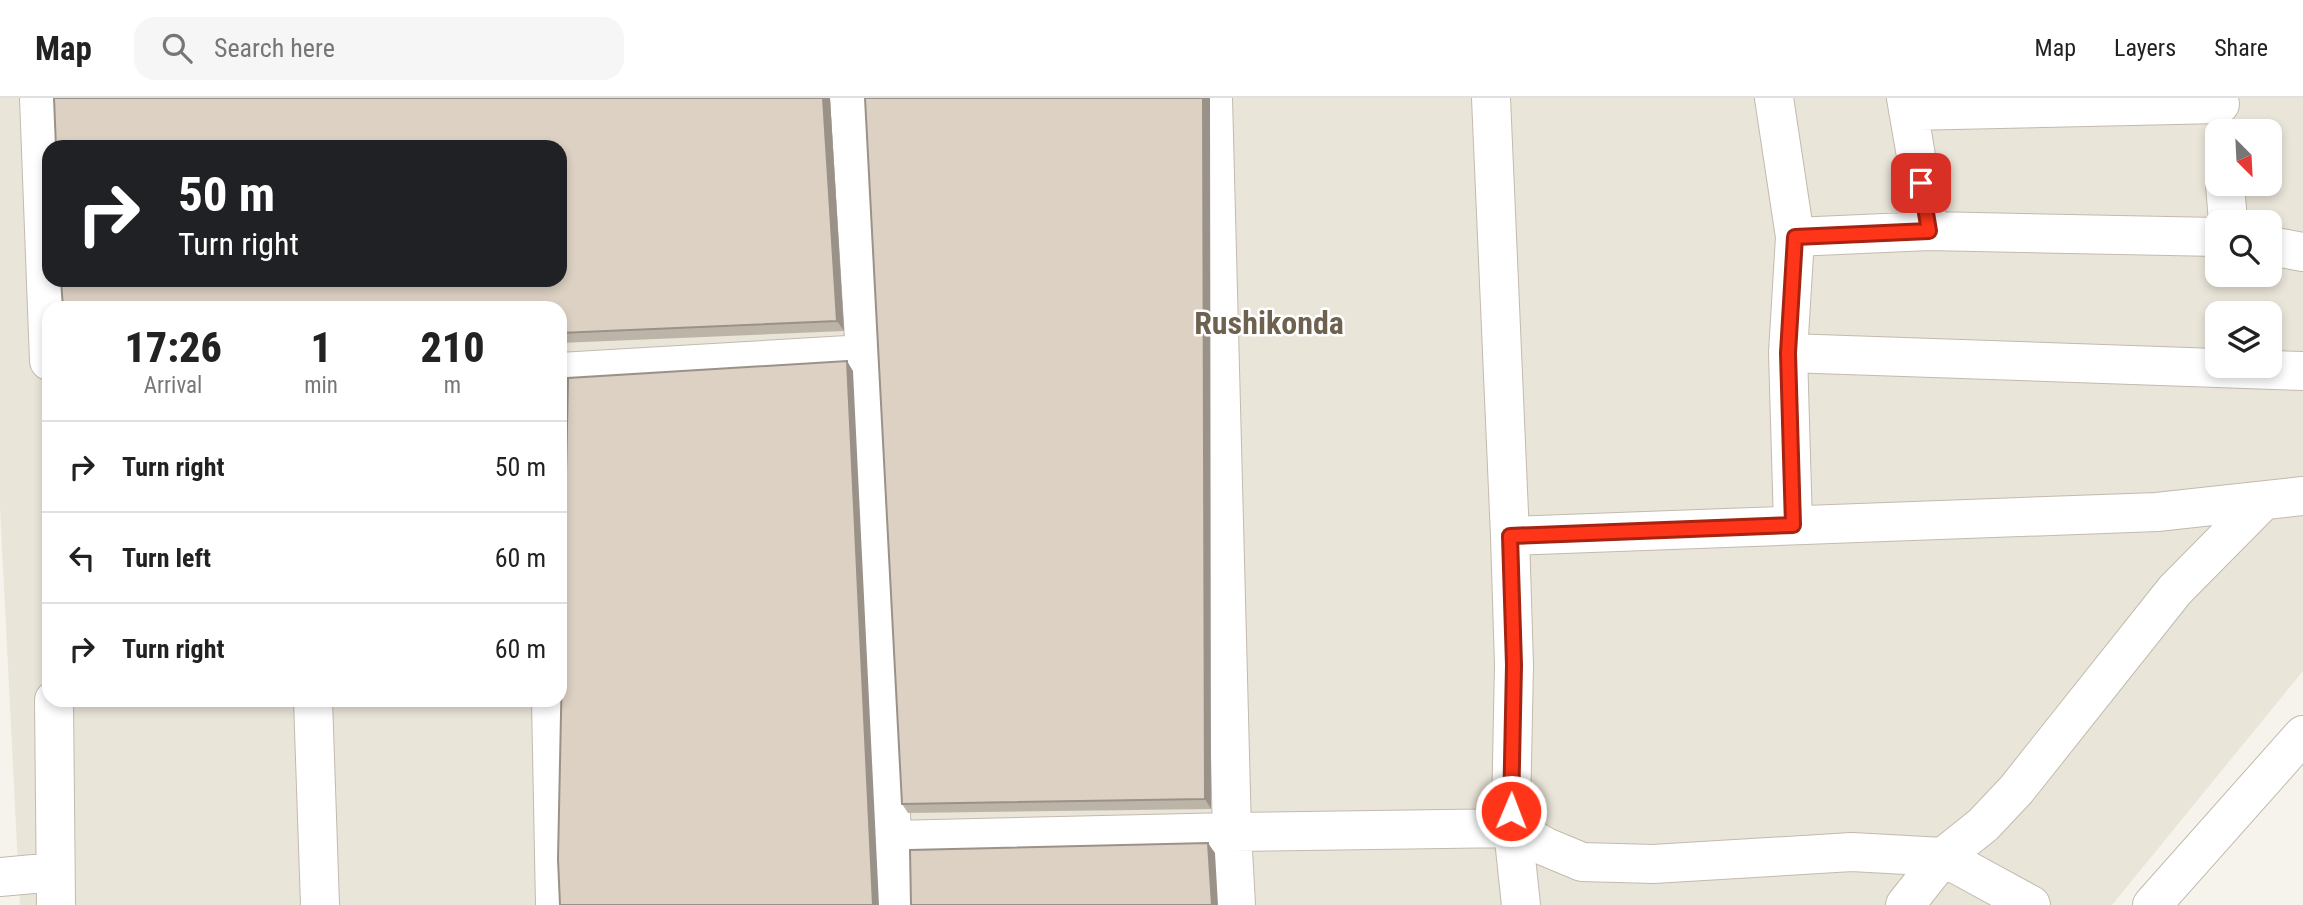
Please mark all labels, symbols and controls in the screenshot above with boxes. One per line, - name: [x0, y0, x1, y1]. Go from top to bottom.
- search box: [134, 17, 624, 80]
- text: Map: [35, 29, 92, 68]
- icon: search: [158, 29, 196, 67]
- text: Search here: [214, 33, 335, 63]
- text: Map: [2035, 34, 2076, 62]
- text: Layers: [2114, 34, 2176, 62]
- text: Share: [2214, 34, 2268, 62]
- north arrow: [2205, 119, 2282, 196]
- map controls: [2205, 119, 2282, 378]
- pin: [1891, 153, 1951, 213]
- icon: arrive: [1902, 164, 1940, 202]
- text: 50 m: [178, 166, 275, 223]
- icon: right: [63, 168, 154, 259]
- button: search: [2205, 210, 2282, 287]
- text: Turn right: [178, 225, 299, 263]
- button: layers: [2205, 301, 2282, 378]
- district label: Rushikonda: [1194, 304, 1344, 342]
- text: 17:26: [124, 323, 222, 372]
- text: 1: [310, 323, 332, 372]
- text: 210: [420, 323, 485, 372]
- text: Arrival: [144, 372, 202, 399]
- text: min: [304, 372, 338, 399]
- text: m: [444, 372, 461, 399]
- icon: right: [63, 448, 101, 486]
- text: Turn right: [122, 452, 224, 482]
- text: 50 m: [495, 452, 546, 482]
- icon: left: [63, 539, 101, 577]
- text: Turn left: [122, 543, 211, 573]
- text: 60 m: [495, 543, 546, 573]
- icon: right: [63, 630, 101, 668]
- text: Turn right: [122, 634, 224, 664]
- text: 60 m: [495, 634, 546, 664]
- position arrow: [1474, 774, 1548, 848]

